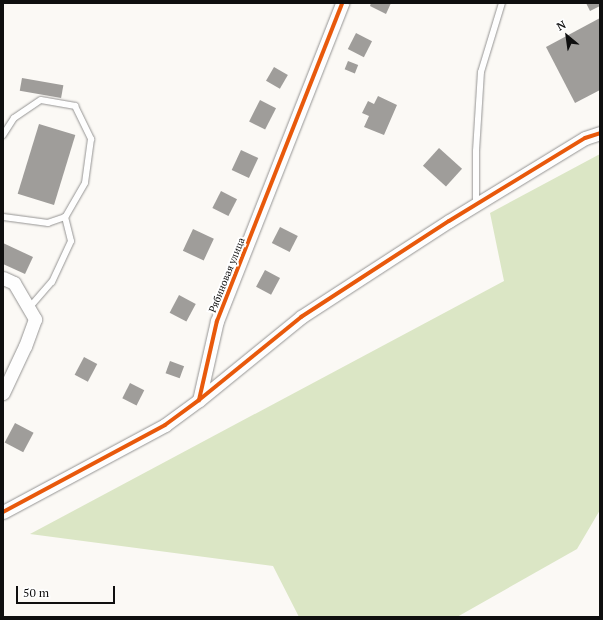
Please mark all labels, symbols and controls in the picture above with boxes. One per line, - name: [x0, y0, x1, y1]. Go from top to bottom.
- north arrow: [547, 16, 587, 56]
- text: N: [554, 17, 568, 34]
- street label: Рябиновая улица: [207, 236, 247, 314]
- scale bar: [18, 578, 117, 604]
- text: 50 m: [23, 585, 49, 600]

